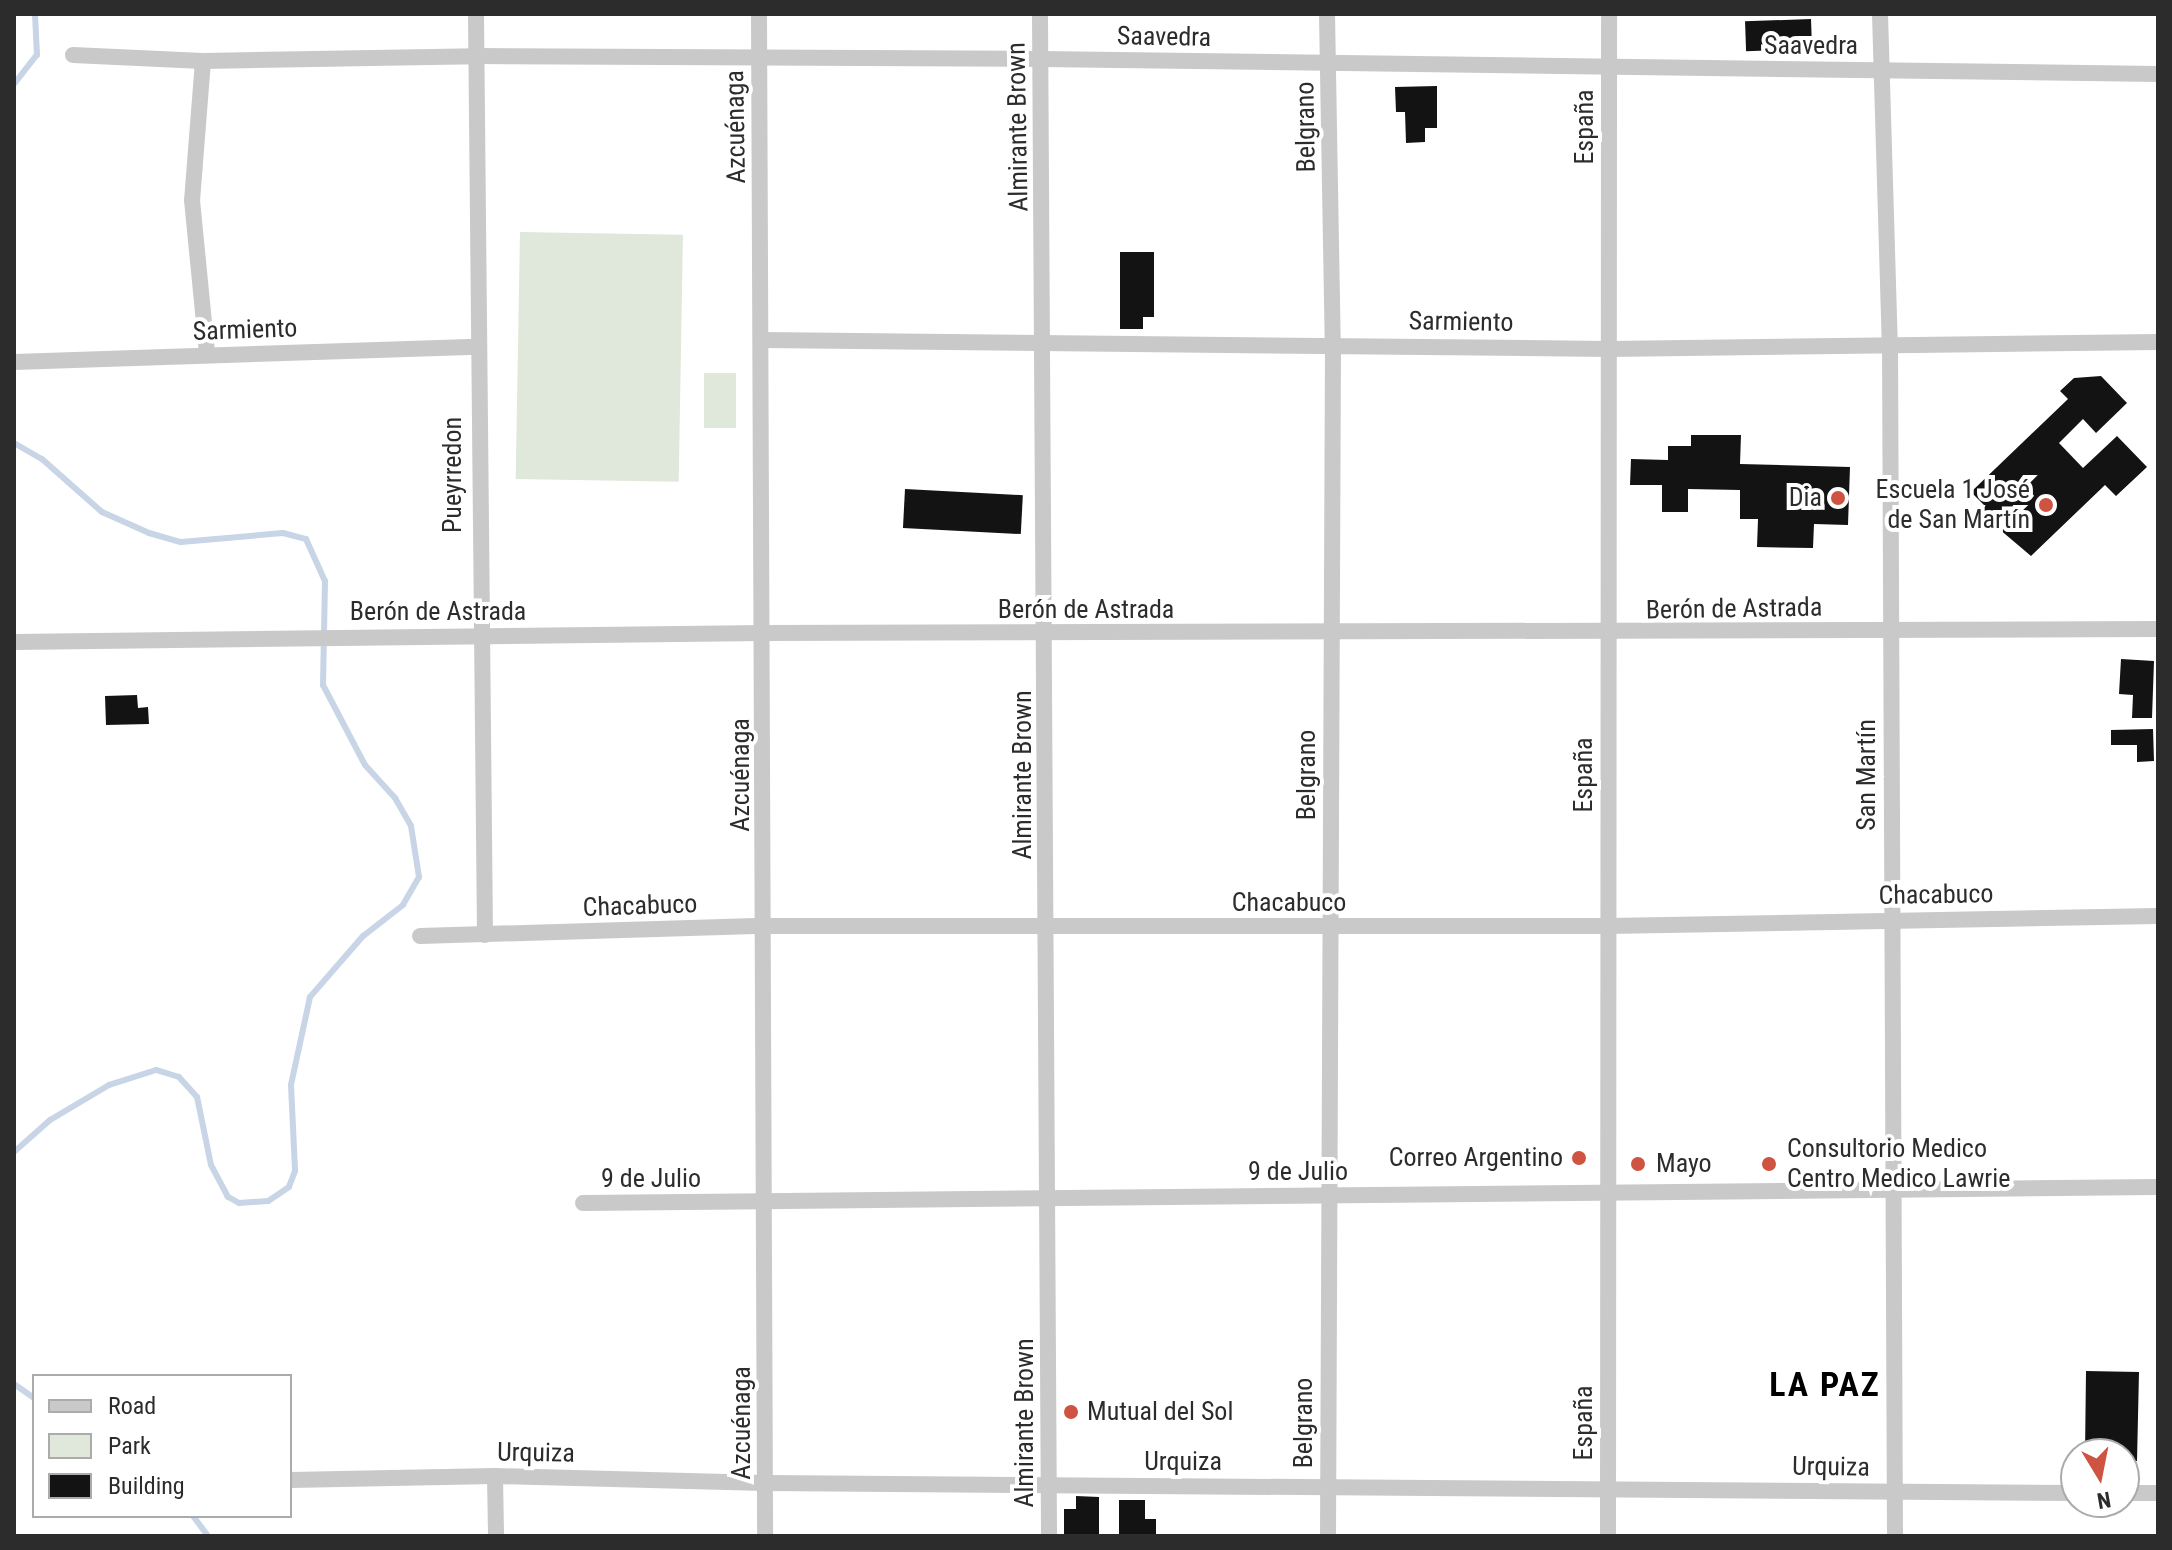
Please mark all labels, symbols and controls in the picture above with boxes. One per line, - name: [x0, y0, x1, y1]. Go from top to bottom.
- street label: Saavedra: [1117, 21, 1211, 53]
- street label: Saavedra: [1764, 30, 1858, 62]
- street label: Almirante Brown: [1001, 42, 1035, 212]
- street label: Azcuénaga: [719, 70, 753, 184]
- street label: Belgrano: [1290, 81, 1322, 173]
- street label: España: [1569, 89, 1601, 165]
- street label: Sarmiento: [1408, 305, 1514, 339]
- street label: Sarmiento: [192, 313, 298, 347]
- street label: Pueyrredon: [437, 417, 469, 533]
- place label: Escuela 1 José de San Martín: [1876, 474, 2030, 536]
- place label: Dia: [1789, 482, 1822, 514]
- marker: Dia: [1829, 489, 1847, 507]
- marker: Escuela 1 José de San Martín: [2037, 496, 2055, 514]
- street label: Berón de Astrada: [1646, 592, 1822, 626]
- street label: Berón de Astrada: [998, 594, 1174, 626]
- street label: Berón de Astrada: [350, 596, 526, 628]
- street label: Almirante Brown: [1007, 690, 1039, 860]
- street label: Azcuénaga: [725, 718, 757, 832]
- street label: San Martín: [1851, 719, 1883, 831]
- street label: Belgrano: [1291, 730, 1323, 820]
- street label: España: [1568, 737, 1600, 813]
- street label: Chacabuco: [1878, 878, 1994, 912]
- street label: Chacabuco: [1232, 887, 1346, 919]
- street label: Chacabuco: [582, 888, 698, 924]
- place label: Consultorio Medico Centro Medico Lawrie: [1787, 1133, 2010, 1194]
- place label: Correo Argentino: [1389, 1142, 1563, 1174]
- place label: Mayo: [1656, 1148, 1712, 1180]
- marker: Correo Argentino: [1570, 1149, 1588, 1167]
- marker: Mayo: [1627, 1153, 1649, 1175]
- marker: Consultorio Medico Centro Medico Lawrie: [1758, 1153, 1780, 1175]
- street label: 9 de Julio: [1248, 1156, 1348, 1188]
- street label: 9 de Julio: [601, 1163, 701, 1195]
- street label: Almirante Brown: [1009, 1338, 1041, 1508]
- district label: LA PAZ: [1769, 1365, 1881, 1405]
- street label: Azcuénaga: [726, 1366, 758, 1480]
- legend: [32, 1374, 292, 1518]
- street label: Belgrano: [1288, 1378, 1320, 1468]
- street label: España: [1568, 1385, 1600, 1461]
- text: Road: [108, 1392, 156, 1420]
- place label: Mutual del Sol: [1087, 1396, 1233, 1428]
- marker: Mutual del Sol: [1062, 1403, 1080, 1421]
- text: Park: [108, 1432, 151, 1460]
- street label: Urquiza: [497, 1437, 575, 1469]
- north arrow: [2060, 1438, 2140, 1518]
- street label: Urquiza: [1144, 1446, 1222, 1478]
- street label: Urquiza: [1792, 1451, 1870, 1483]
- text: Building: [108, 1472, 185, 1500]
- text: N: [2095, 1487, 2113, 1514]

